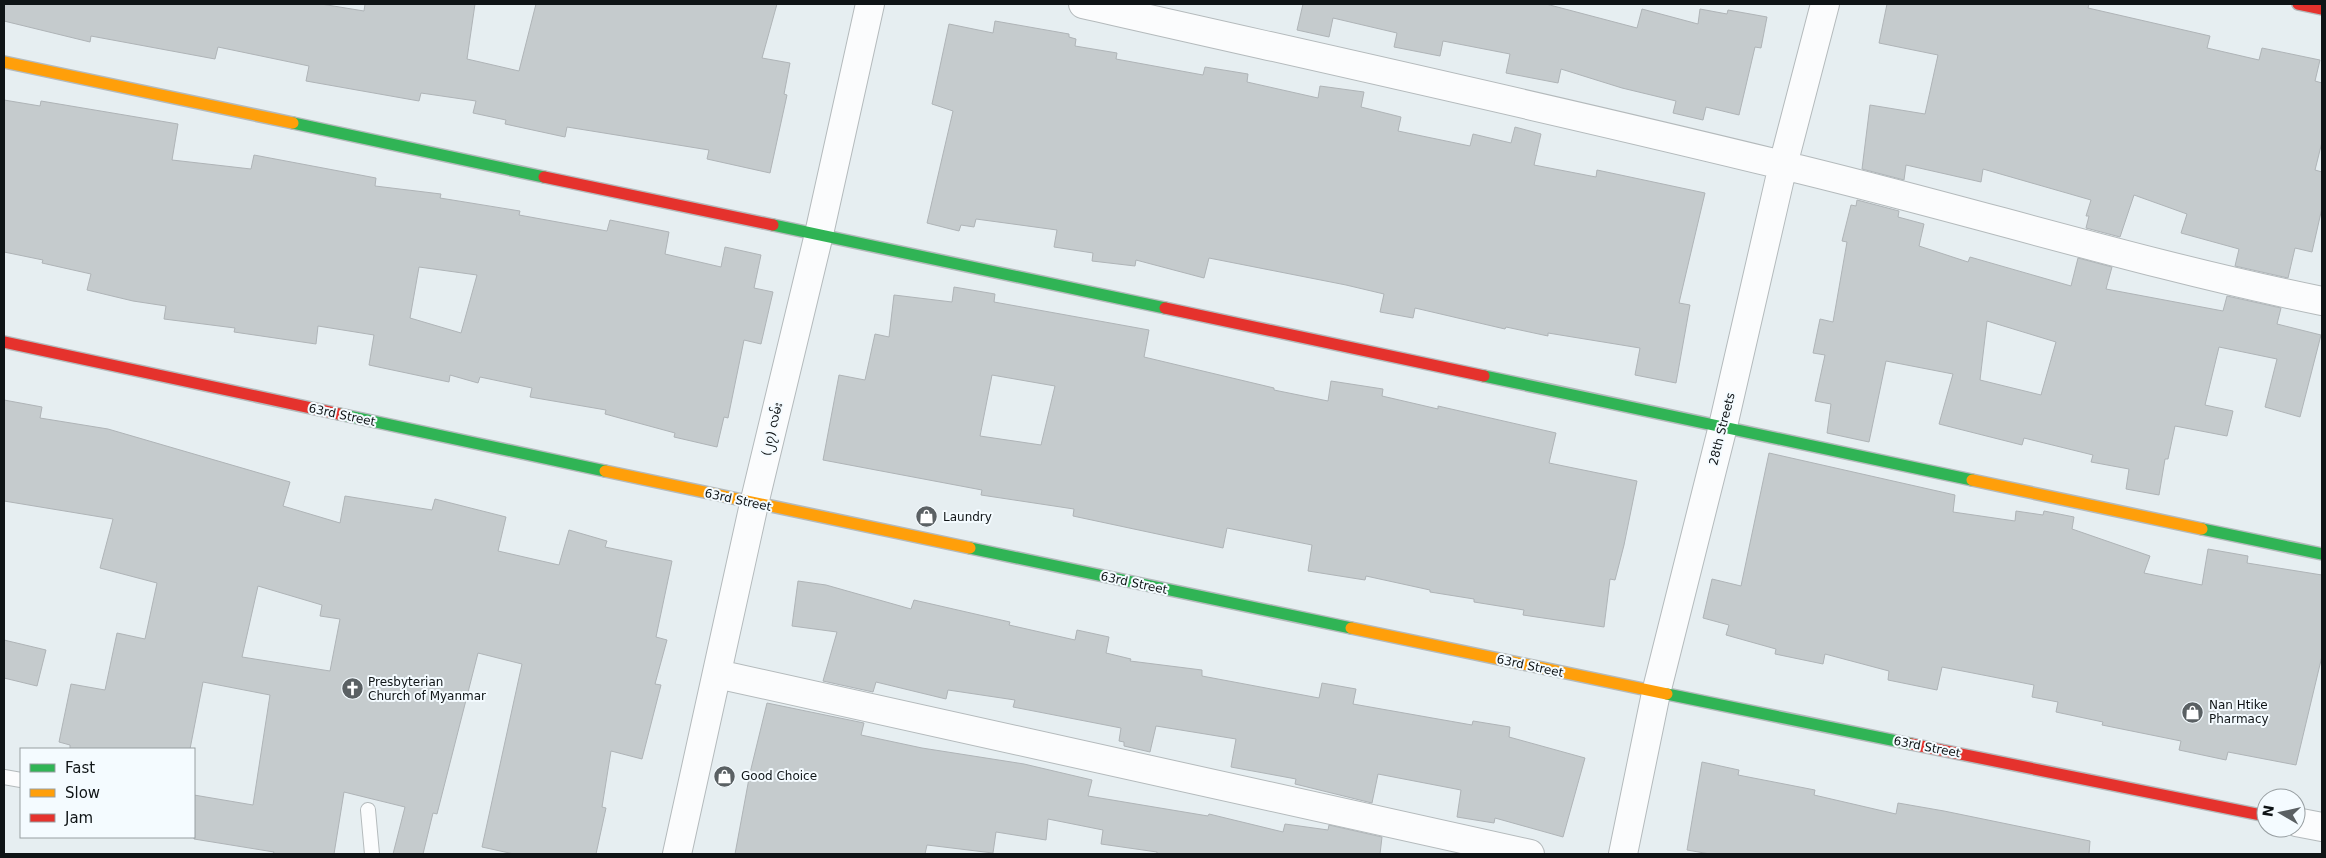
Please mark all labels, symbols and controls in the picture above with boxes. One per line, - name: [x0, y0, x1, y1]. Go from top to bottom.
- street label: 28th Streets: [1706, 391, 1738, 467]
- street label: (၂၇) လမ်း: [757, 400, 788, 458]
- street label: 63rd Street: [307, 401, 377, 429]
- street label: 63rd Street: [703, 486, 773, 514]
- shop icon: Laundry: [915, 505, 939, 529]
- place label: Laundry: [943, 510, 992, 524]
- street label: 63rd Street: [1099, 569, 1169, 597]
- street label: 63rd Street: [1495, 652, 1565, 680]
- place label: Presbyterian Church of Myanmar: [368, 675, 486, 703]
- church icon: Presbyterian Church of Myanmar: [340, 677, 364, 701]
- place label: Nan Htike Pharmacy: [2209, 698, 2269, 726]
- shop icon: Nan Htike Pharmacy: [2181, 700, 2205, 724]
- street label: 63rd Street: [1892, 734, 1962, 760]
- legend: [20, 748, 195, 838]
- text: Fast: [65, 759, 95, 777]
- shop icon: Good Choice: [713, 764, 737, 788]
- place label: Good Choice: [741, 769, 817, 783]
- text: Slow: [65, 784, 100, 802]
- north arrow: [2256, 788, 2306, 838]
- text: N: [2259, 804, 2277, 818]
- text: Jam: [64, 809, 93, 827]

